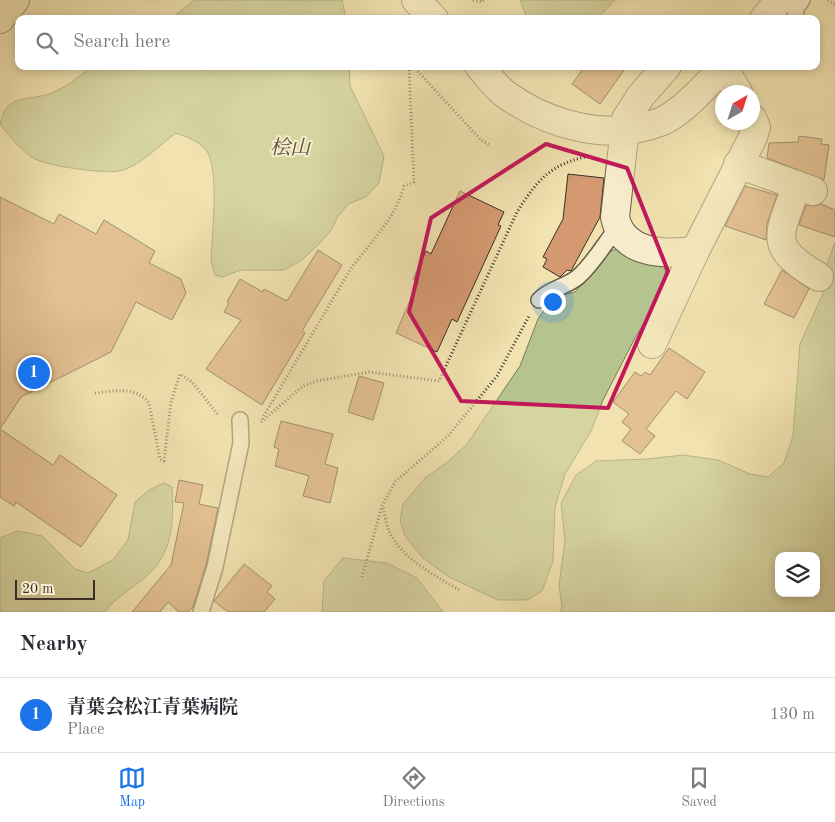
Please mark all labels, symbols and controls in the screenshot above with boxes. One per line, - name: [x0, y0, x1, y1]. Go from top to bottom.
- search box: [15, 15, 820, 70]
- icon: search: [33, 29, 61, 57]
- text: Search here: [73, 33, 170, 52]
- north arrow: [715, 85, 760, 130]
- park label: 桧山: [270, 137, 312, 159]
- your location: [540, 289, 566, 315]
- pin: 1: [18, 354, 50, 392]
- map controls: [775, 552, 820, 597]
- button: layers: [775, 552, 820, 597]
- scale bar: [15, 577, 95, 600]
- text: 20 m: [22, 582, 53, 596]
- text: Nearby: [20, 634, 88, 655]
- text: 青葉会松江青葉病院: [67, 699, 238, 718]
- text: 1: [31, 707, 41, 723]
- text: 130 m: [770, 707, 815, 723]
- text: Place: [67, 722, 104, 738]
- tab: Map: [118, 764, 146, 811]
- tab: Directions: [383, 764, 445, 811]
- tab: Saved: [681, 764, 717, 811]

